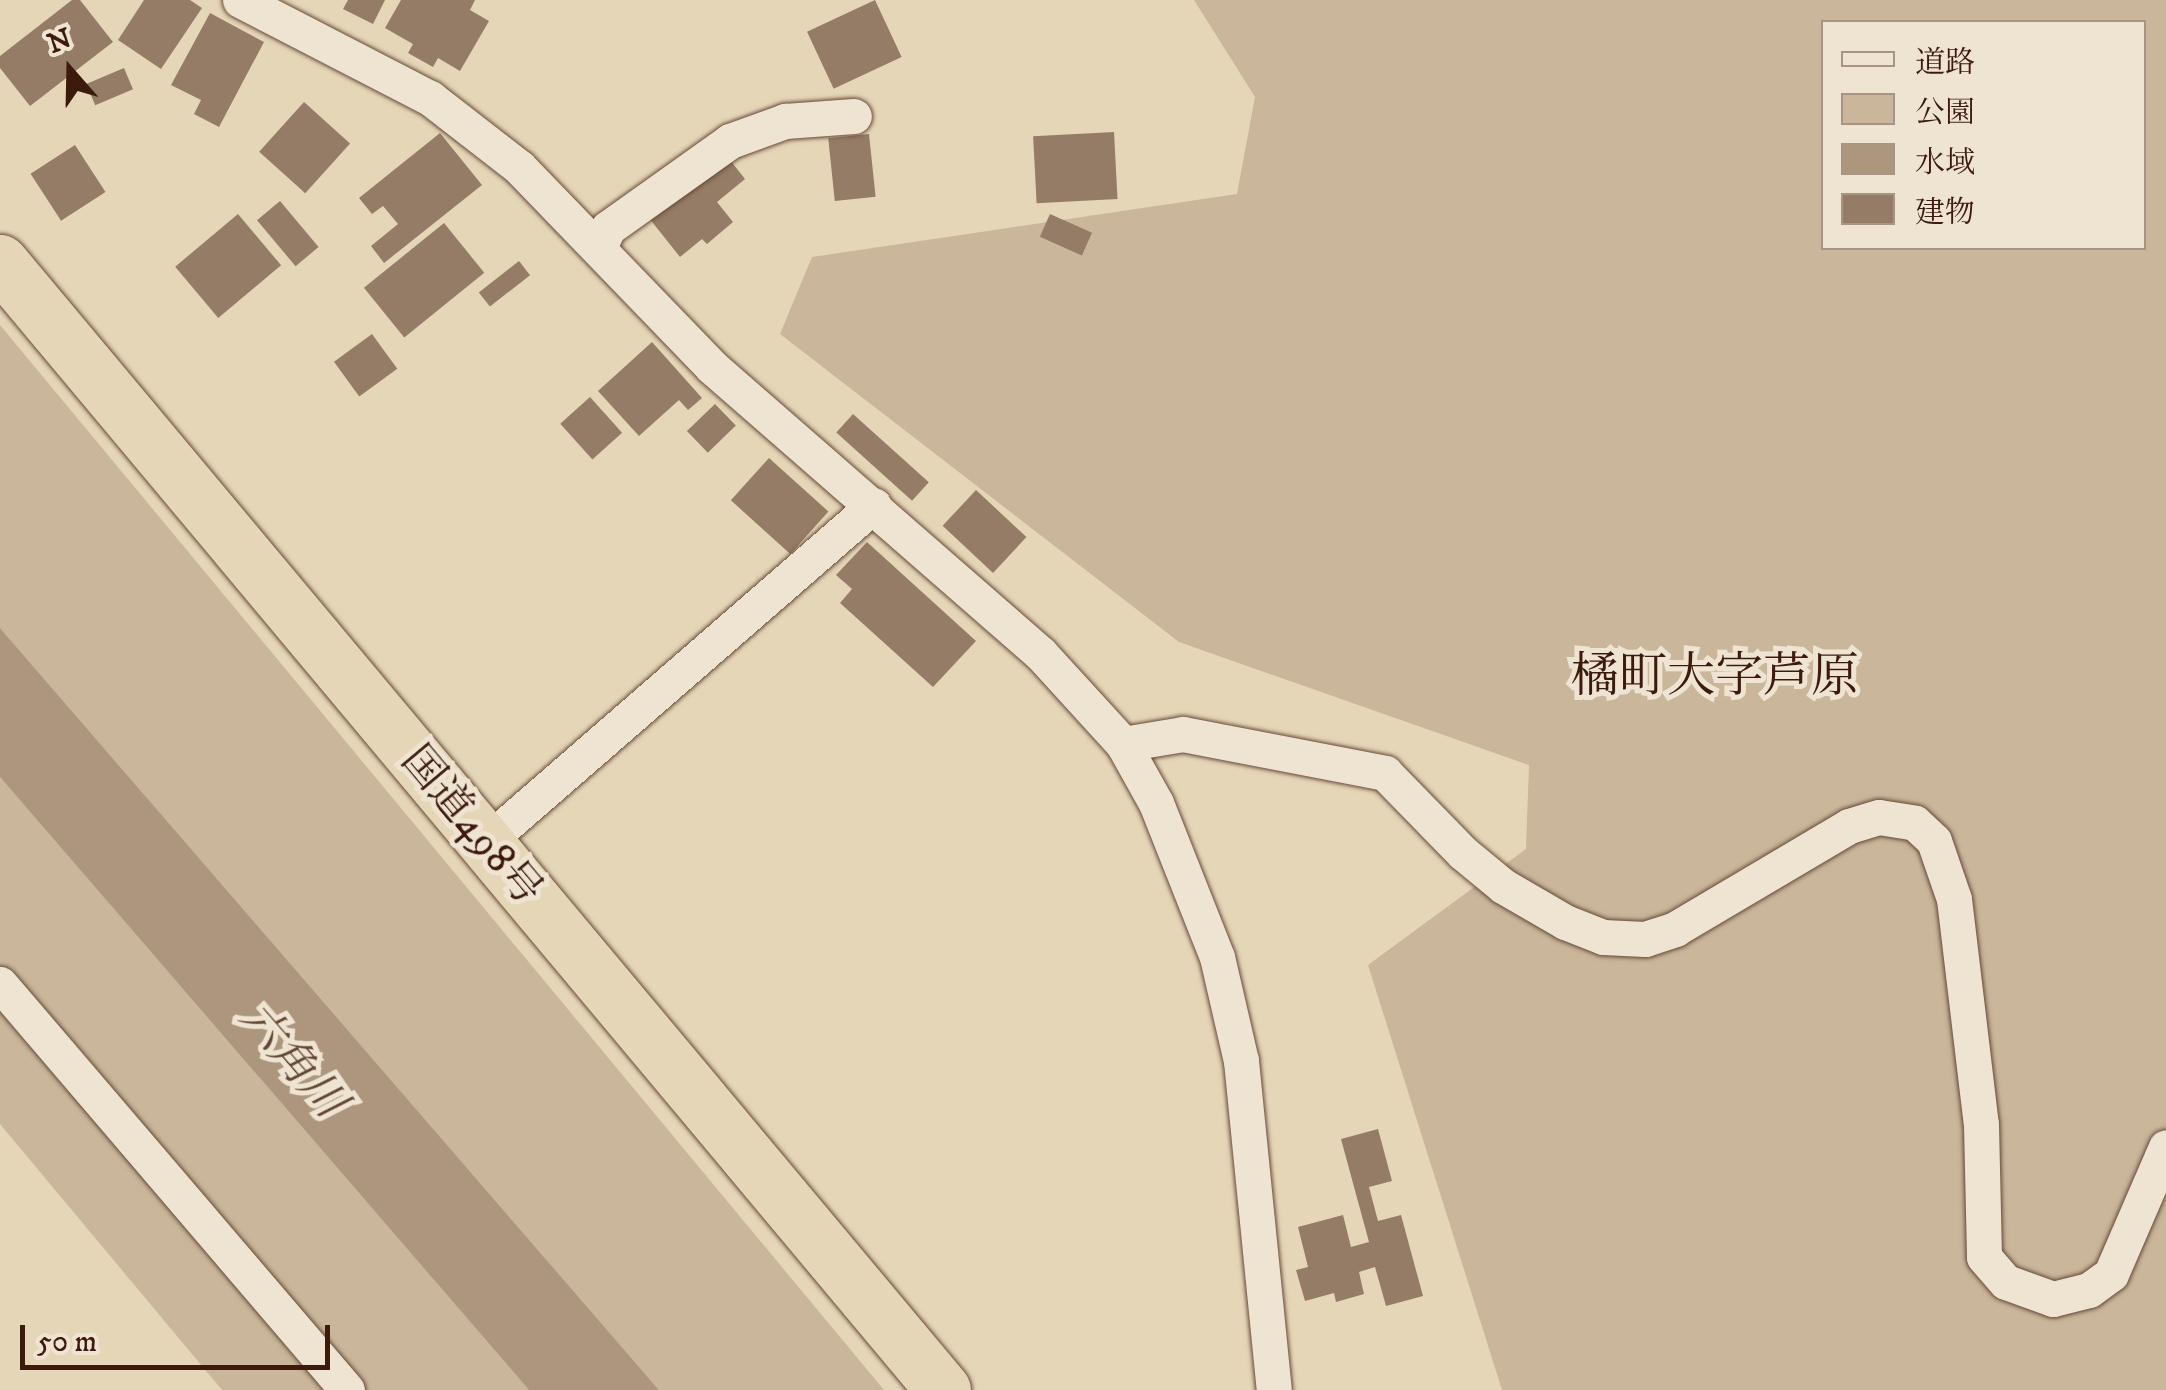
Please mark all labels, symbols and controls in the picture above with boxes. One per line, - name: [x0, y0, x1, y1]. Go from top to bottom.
- north arrow: [20, 20, 120, 120]
- legend: [1821, 20, 2146, 250]
- text: N: [43, 21, 76, 62]
- text: 道路: [1915, 45, 1975, 82]
- text: 公園: [1915, 95, 1975, 132]
- text: 水域: [1915, 145, 1975, 182]
- text: 建物: [1915, 195, 1975, 232]
- district label: 橘町大字芦原: [1571, 649, 1859, 707]
- street label: 国道498号: [390, 736, 552, 916]
- water label: 六角川: [226, 992, 356, 1130]
- scale bar: [25, 1305, 335, 1367]
- text: 50 m: [37, 1324, 97, 1361]

